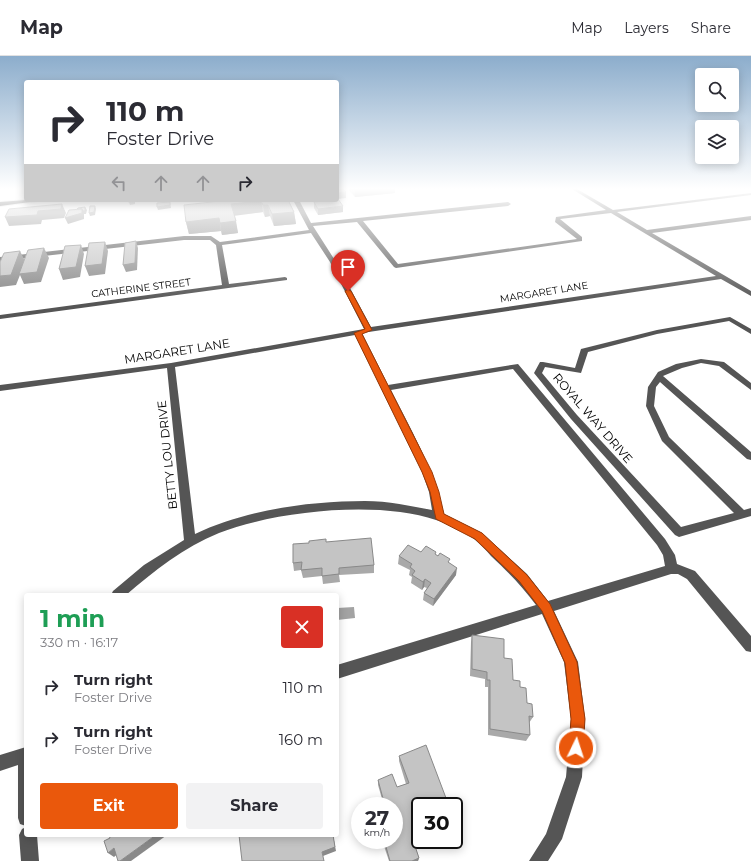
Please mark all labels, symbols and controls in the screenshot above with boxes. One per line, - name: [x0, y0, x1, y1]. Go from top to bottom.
- text: Map: [20, 16, 63, 39]
- text: Map: [571, 19, 602, 37]
- text: Layers: [624, 19, 669, 37]
- text: Share: [691, 19, 731, 37]
- map controls: [695, 68, 739, 164]
- button: search: [695, 68, 739, 112]
- text: 110 m: [106, 94, 184, 128]
- icon: right: [40, 96, 92, 148]
- button: layers: [695, 120, 739, 164]
- text: Foster Drive: [106, 128, 214, 150]
- icon: left: [108, 172, 130, 194]
- icon: ahead: [150, 172, 172, 194]
- icon: ahead: [192, 172, 214, 194]
- icon: right: [234, 172, 256, 194]
- pin: [331, 250, 365, 291]
- icon: arrive: [337, 256, 359, 278]
- street label: CATHERINE STREET: [91, 275, 192, 301]
- street label: MARGARET LANE: [499, 279, 589, 305]
- street label: MARGARET LANE: [123, 335, 231, 367]
- street label: ROYAL WAY DRIVE: [550, 370, 636, 466]
- street label: BETTY LOU DRIVE: [154, 400, 180, 510]
- text: 1 min: [40, 604, 105, 633]
- button: close: [281, 606, 323, 648]
- text: 330 m · 16:17: [40, 634, 118, 650]
- text: Turn right: [74, 670, 153, 689]
- icon: right: [40, 676, 62, 698]
- text: 110 m: [282, 678, 323, 697]
- text: Foster Drive: [74, 689, 152, 705]
- text: Turn right: [74, 722, 153, 741]
- position arrow: [555, 727, 597, 769]
- icon: right: [40, 728, 62, 750]
- text: 160 m: [279, 730, 323, 749]
- text: Foster Drive: [74, 741, 152, 757]
- button: Exit: [40, 783, 178, 829]
- button: Share: [186, 783, 323, 829]
- speed limit sign: 30: [411, 797, 463, 849]
- text: 27: [365, 806, 389, 830]
- text: km/h: [364, 826, 390, 839]

